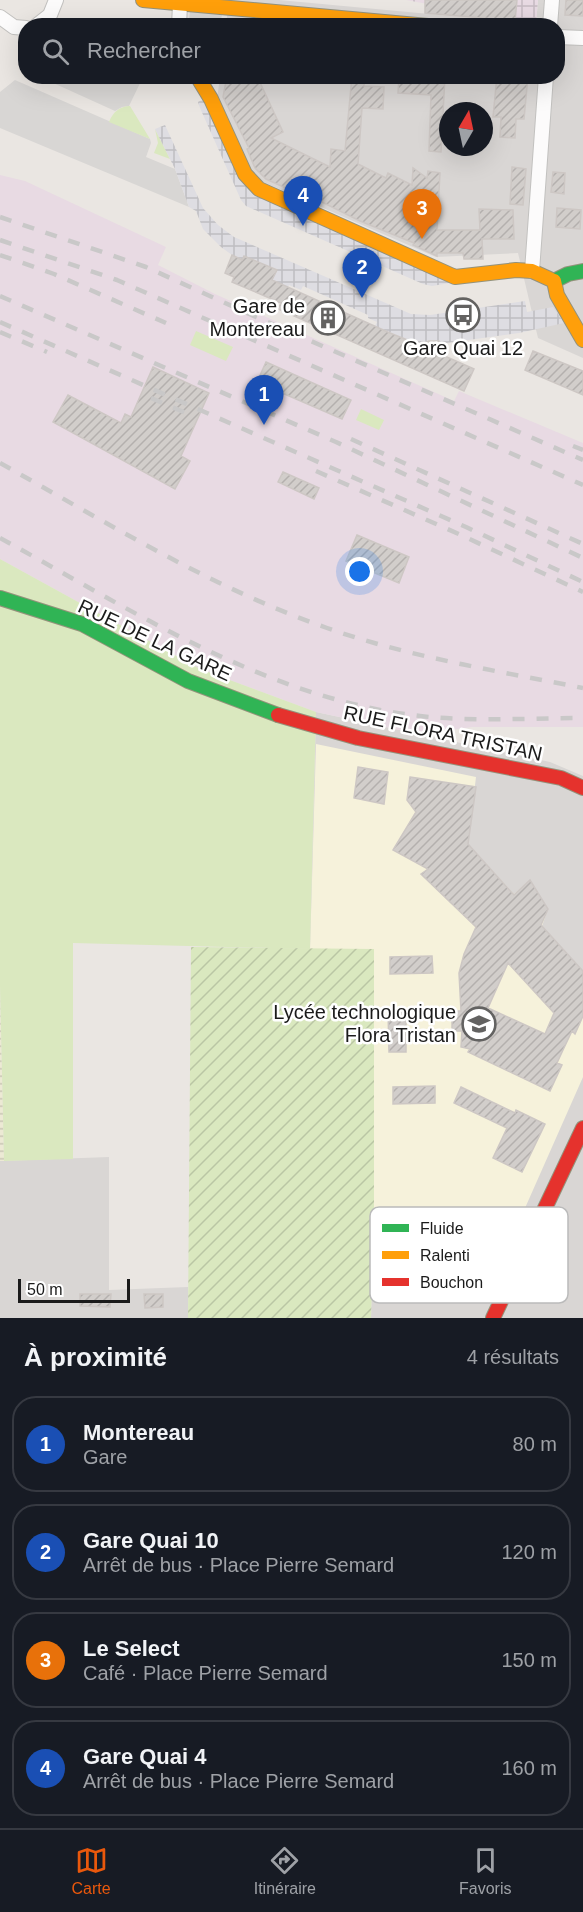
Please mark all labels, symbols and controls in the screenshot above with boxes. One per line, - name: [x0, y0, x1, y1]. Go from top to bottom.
- search box: [18, 18, 565, 84]
- icon: search: [39, 35, 72, 68]
- text: Rechercher: [87, 38, 201, 63]
- north arrow: [439, 102, 493, 156]
- pin: 4: [284, 176, 322, 226]
- pin: 3: [402, 190, 442, 239]
- pin: 2: [342, 248, 382, 298]
- place label: Gare de Montereau: [209, 295, 305, 340]
- bus stop icon: Gare Quai 12: [445, 297, 481, 333]
- building icon: Gare de Montereau: [310, 300, 346, 336]
- place label: Gare Quai 12: [403, 337, 523, 359]
- pin: 1: [244, 376, 284, 425]
- your location: [345, 557, 374, 586]
- street label: RUE DE LA GARE: [75, 595, 235, 685]
- street label: RUE FLORA TRISTAN: [342, 701, 544, 765]
- place label: Lycée technologique Flora Tristan: [273, 1001, 456, 1046]
- school or university icon: Lycée technologique Flora Tristan: [461, 1006, 497, 1042]
- legend: [370, 1207, 568, 1303]
- text: Fluide: [420, 1220, 464, 1237]
- text: Ralenti: [420, 1247, 470, 1264]
- text: Bouchon: [420, 1274, 483, 1291]
- scale bar: [18, 1276, 130, 1304]
- text: 50 m: [27, 1281, 63, 1298]
- text: À proximité: [24, 1342, 167, 1372]
- text: 4 résultats: [467, 1346, 559, 1368]
- text: Montereau: [83, 1420, 194, 1445]
- text: 1: [40, 1433, 51, 1455]
- text: 80 m: [513, 1433, 557, 1455]
- text: Gare: [83, 1446, 127, 1468]
- text: Gare Quai 10: [83, 1528, 219, 1553]
- text: 2: [40, 1541, 51, 1563]
- text: 120 m: [501, 1541, 557, 1563]
- text: Arrêt de bus · Place Pierre Semard: [83, 1554, 394, 1576]
- text: Le Select: [83, 1636, 180, 1661]
- text: 3: [40, 1649, 51, 1671]
- text: 150 m: [501, 1649, 557, 1671]
- text: Café · Place Pierre Semard: [83, 1662, 328, 1684]
- text: Gare Quai 4: [83, 1744, 207, 1769]
- text: 4: [40, 1757, 51, 1779]
- text: 160 m: [501, 1757, 557, 1779]
- text: Arrêt de bus · Place Pierre Semard: [83, 1770, 394, 1792]
- tab: Carte: [72, 1844, 111, 1898]
- tab: Itinéraire: [254, 1844, 316, 1898]
- tab: Favoris: [459, 1844, 511, 1898]

